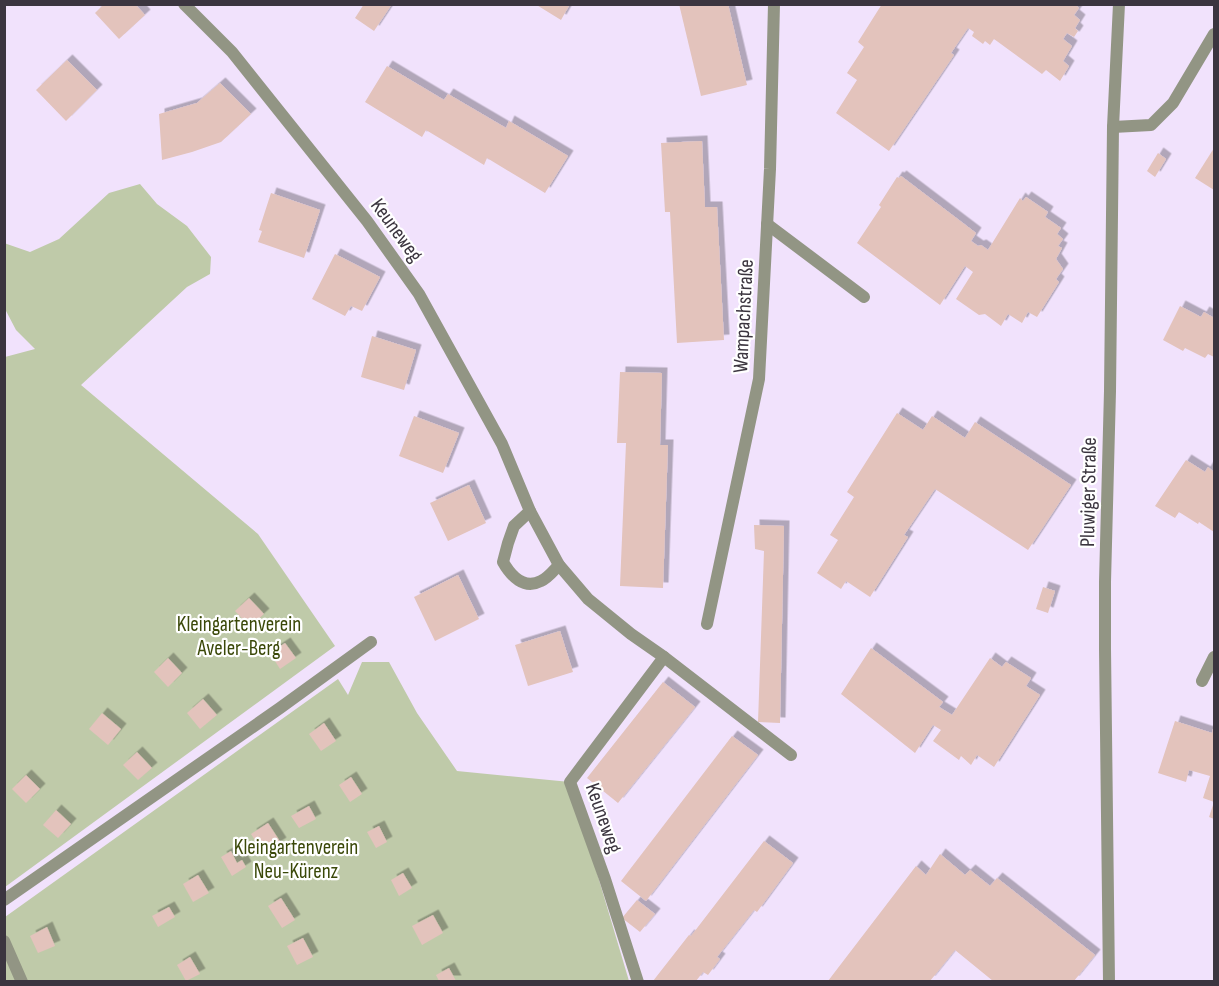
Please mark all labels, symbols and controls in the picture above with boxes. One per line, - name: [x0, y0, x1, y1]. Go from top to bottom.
- street label: Keuneweg: [365, 194, 428, 267]
- street label: Wampachstraße: [728, 259, 759, 374]
- street label: Pluwiger Straße: [1075, 437, 1102, 547]
- park label: Kleingartenverein Aveler-Berg: [177, 612, 301, 661]
- street label: Keuneweg: [580, 780, 627, 856]
- park label: Kleingartenverein Neu-Kürenz: [234, 835, 358, 884]

